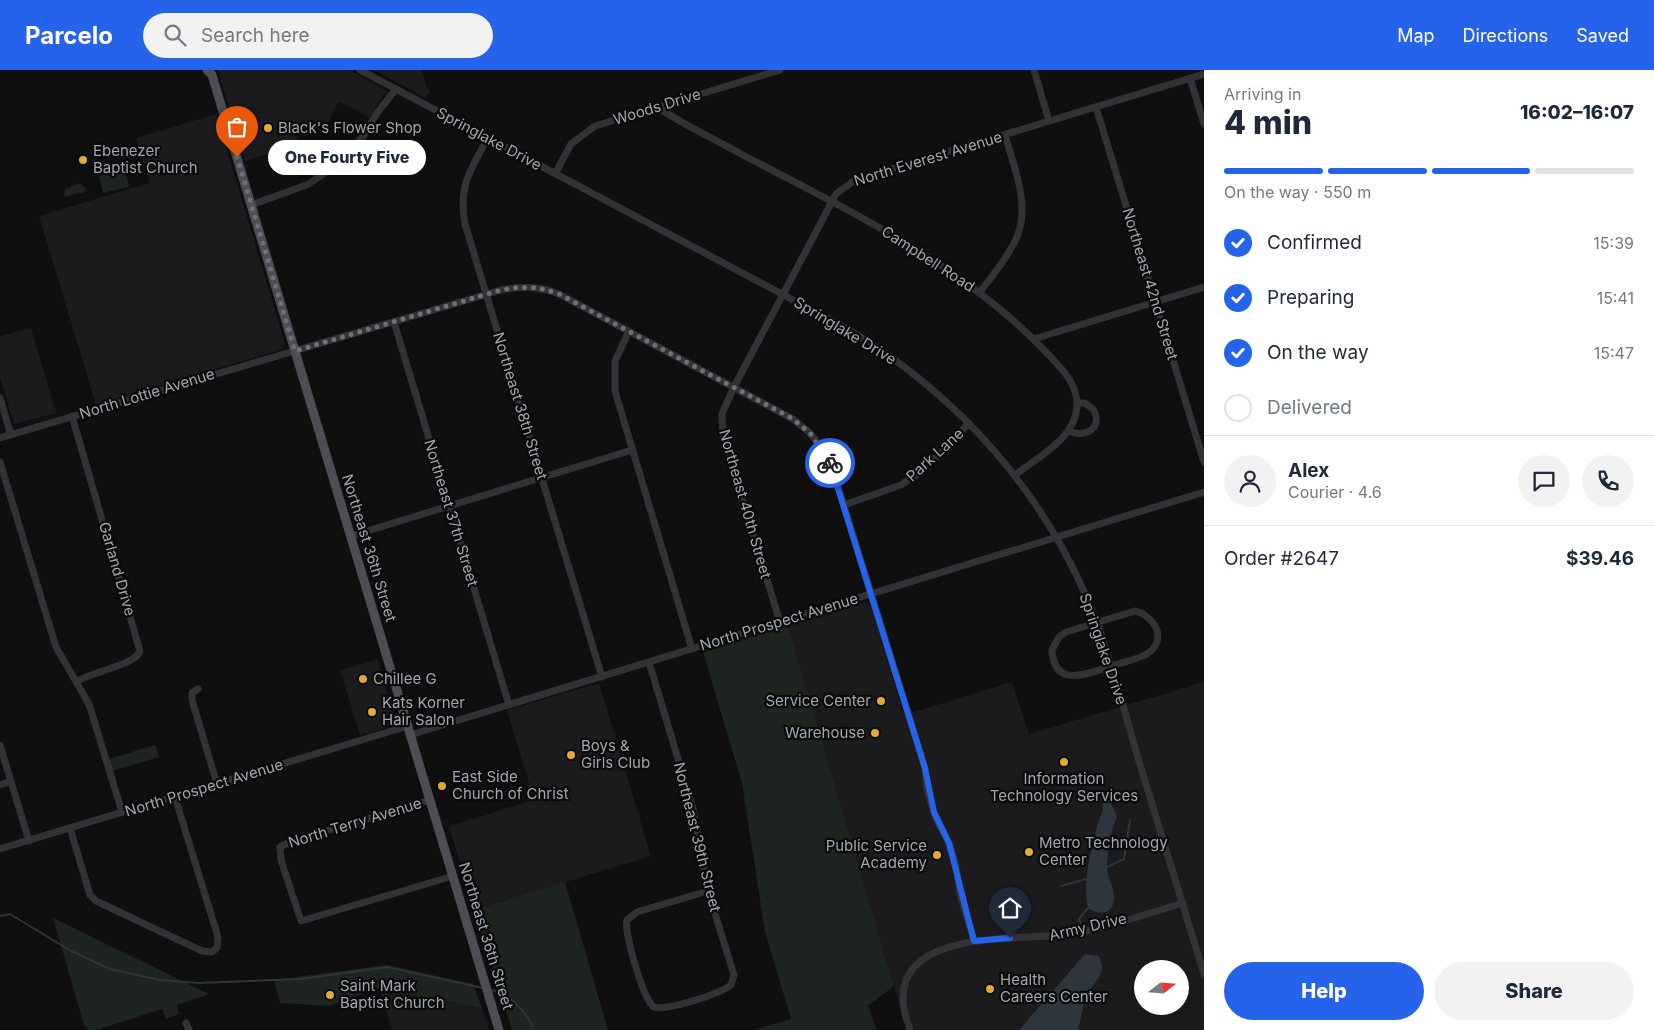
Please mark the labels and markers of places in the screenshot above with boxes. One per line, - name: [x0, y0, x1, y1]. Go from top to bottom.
- pin: [216, 106, 258, 157]
- place label: Black's Flower Shop: [278, 118, 422, 137]
- marker: Black's Flower Shop: [262, 122, 274, 134]
- callout: One Fourty Five: [267, 140, 424, 174]
- place label: Ebenezer Baptist Church: [93, 141, 198, 177]
- marker: Ebenezer Baptist Church: [77, 154, 89, 166]
- place label: Chillee G: [373, 669, 437, 688]
- marker: Chillee G: [357, 673, 369, 685]
- place label: Service Center: [765, 691, 871, 710]
- place label: Kats Korner Hair Salon: [382, 693, 465, 729]
- marker: Service Center: [875, 695, 887, 707]
- marker: Kats Korner Hair Salon: [366, 706, 378, 718]
- place label: Warehouse: [785, 723, 865, 742]
- marker: Warehouse: [869, 727, 881, 739]
- place label: Boys & Girls Club: [581, 736, 650, 772]
- marker: Boys & Girls Club: [565, 749, 577, 761]
- marker: Information Technology Services: [1058, 756, 1070, 768]
- place label: East Side Church of Christ: [452, 767, 569, 803]
- place label: Information Technology Services: [990, 769, 1138, 805]
- marker: East Side Church of Christ: [436, 780, 448, 792]
- place label: Metro Technology Center: [1039, 833, 1168, 869]
- place label: Public Service Academy: [826, 836, 928, 872]
- marker: Metro Technology Center: [1023, 846, 1035, 858]
- marker: Public Service Academy: [931, 849, 943, 861]
- pin: [989, 887, 1031, 938]
- place label: Health Careers Center: [1000, 970, 1108, 1006]
- place label: Saint Mark Baptist Church: [340, 976, 445, 1012]
- marker: Health Careers Center: [984, 983, 996, 995]
- marker: Saint Mark Baptist Church: [324, 989, 336, 1001]

